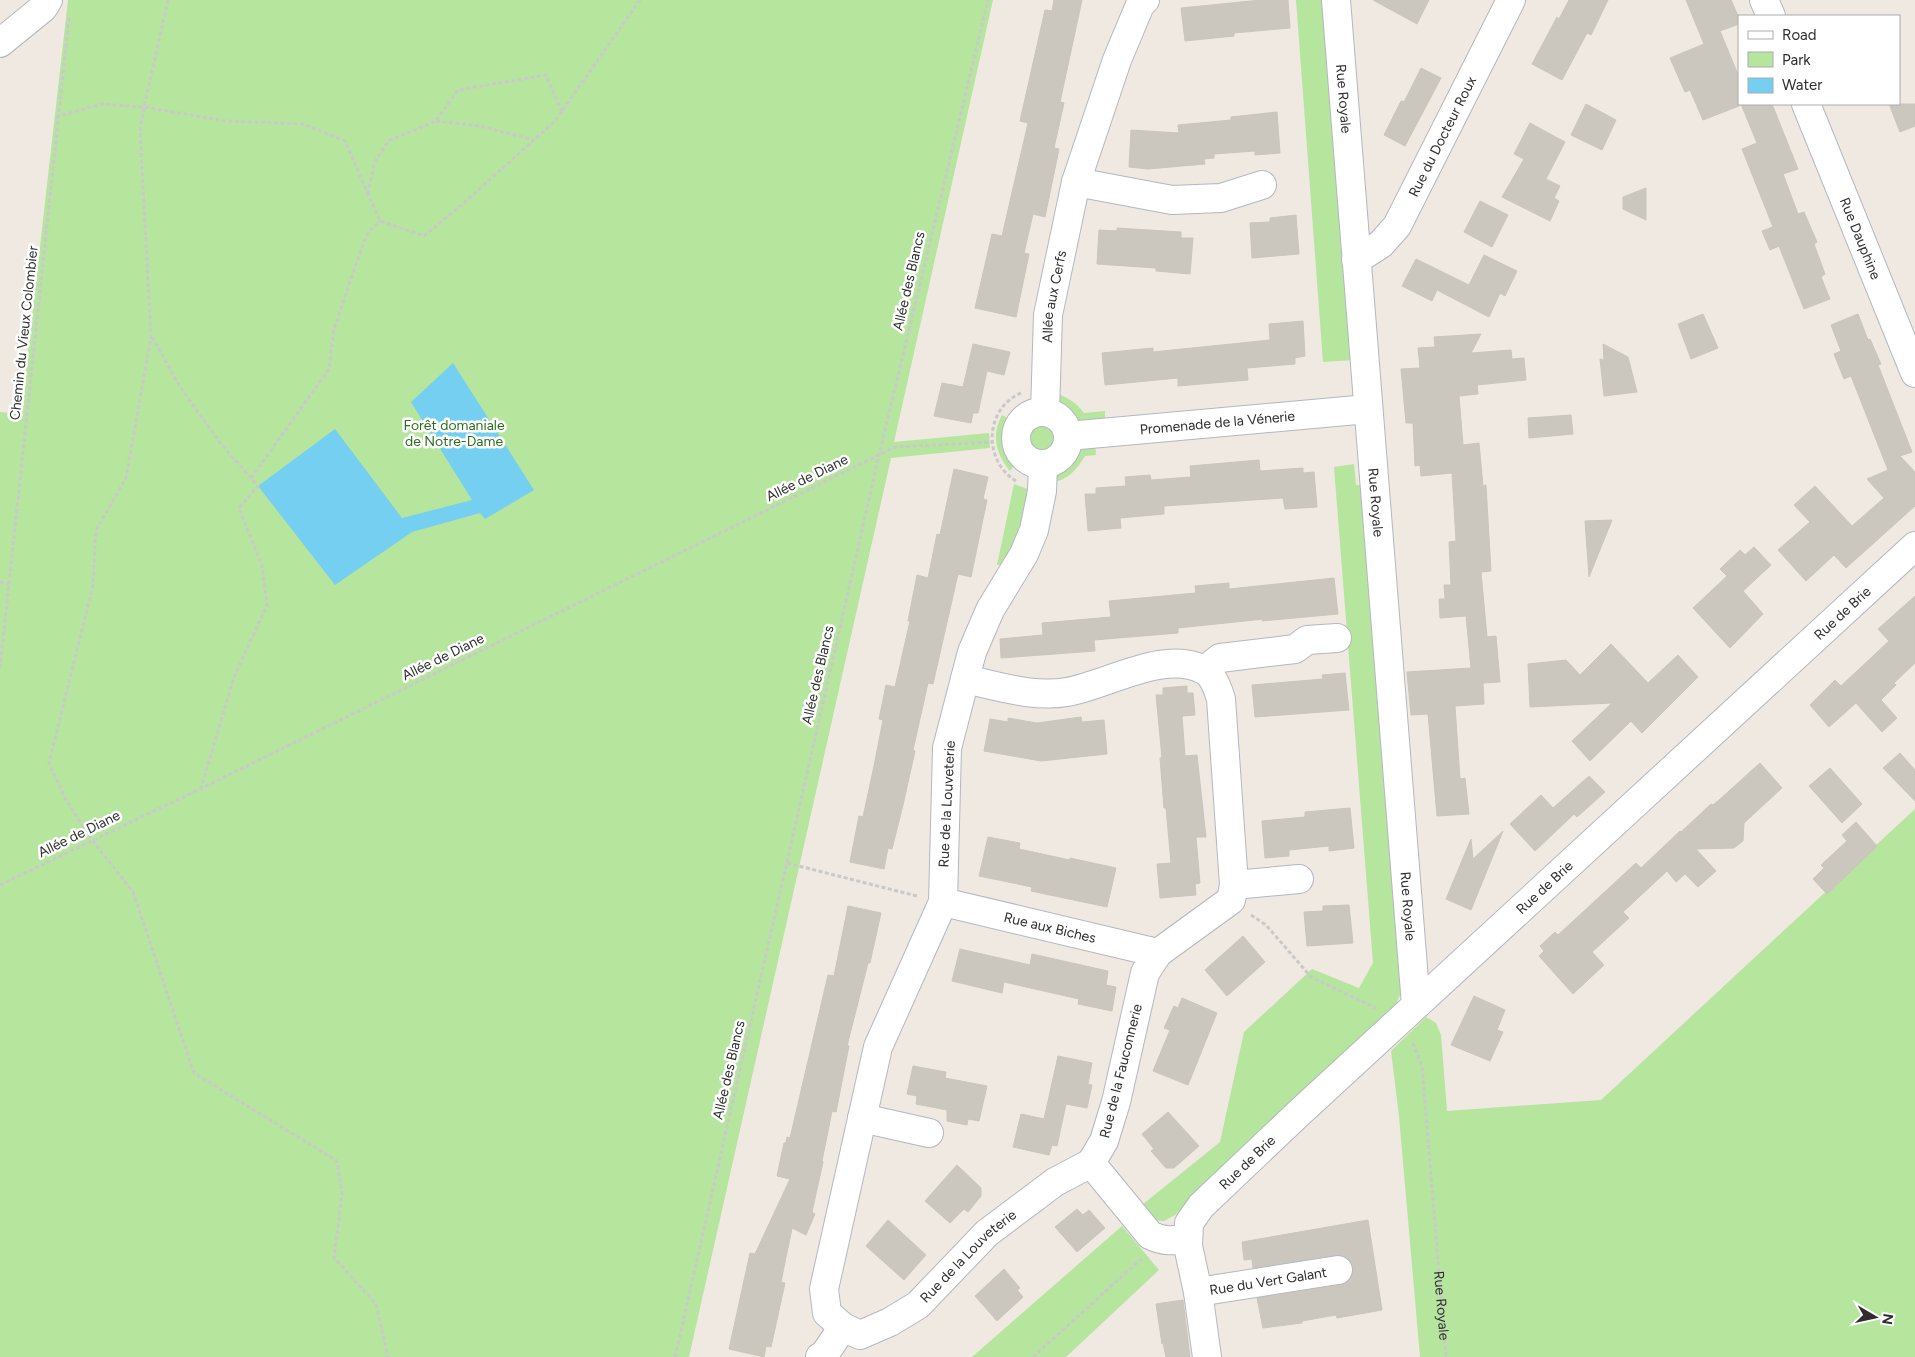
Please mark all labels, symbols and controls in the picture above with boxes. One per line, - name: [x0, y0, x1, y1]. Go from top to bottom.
- legend: [1738, 15, 1900, 105]
- text: Road: [1782, 26, 1817, 44]
- text: Park: [1782, 51, 1811, 69]
- street label: Rue Royale: [1333, 63, 1355, 134]
- street label: Rue du Docteur Roux: [1405, 73, 1480, 200]
- text: Water: [1782, 76, 1822, 94]
- street label: Rue Dauphine: [1836, 195, 1885, 282]
- street label: Allée des Blancs: [889, 230, 929, 332]
- street label: Chemin du Vieux Colombier: [6, 245, 42, 421]
- street label: Allée aux Cerfs: [1039, 249, 1070, 343]
- street label: Promenade de la Vénerie: [1139, 407, 1296, 438]
- park label: Forêt domaniale de Notre-Dame: [403, 417, 505, 450]
- street label: Allée de Diane: [763, 451, 851, 505]
- street label: Rue Royale: [1365, 467, 1387, 538]
- street label: Rue de Brie: [1810, 582, 1874, 643]
- street label: Allée des Blancs: [798, 624, 838, 726]
- street label: Allée de Diane: [399, 630, 487, 684]
- street label: Rue de la Louveterie: [935, 740, 959, 868]
- street label: Allée de Diane: [35, 807, 123, 861]
- street label: Rue de Brie: [1512, 857, 1577, 918]
- street label: Rue Royale: [1397, 871, 1419, 942]
- street label: Rue aux Biches: [1002, 908, 1098, 947]
- street label: Rue de la Fauconnerie: [1096, 1002, 1146, 1140]
- street label: Allée des Blancs: [709, 1019, 749, 1121]
- street label: Rue de Brie: [1215, 1131, 1279, 1193]
- street label: Rue de la Louveterie: [916, 1206, 1020, 1306]
- street label: Rue du Vert Galant: [1208, 1263, 1328, 1299]
- street label: Rue Royale: [1430, 1270, 1453, 1341]
- north arrow: [1850, 1292, 1900, 1342]
- text: N: [1878, 1312, 1897, 1326]

